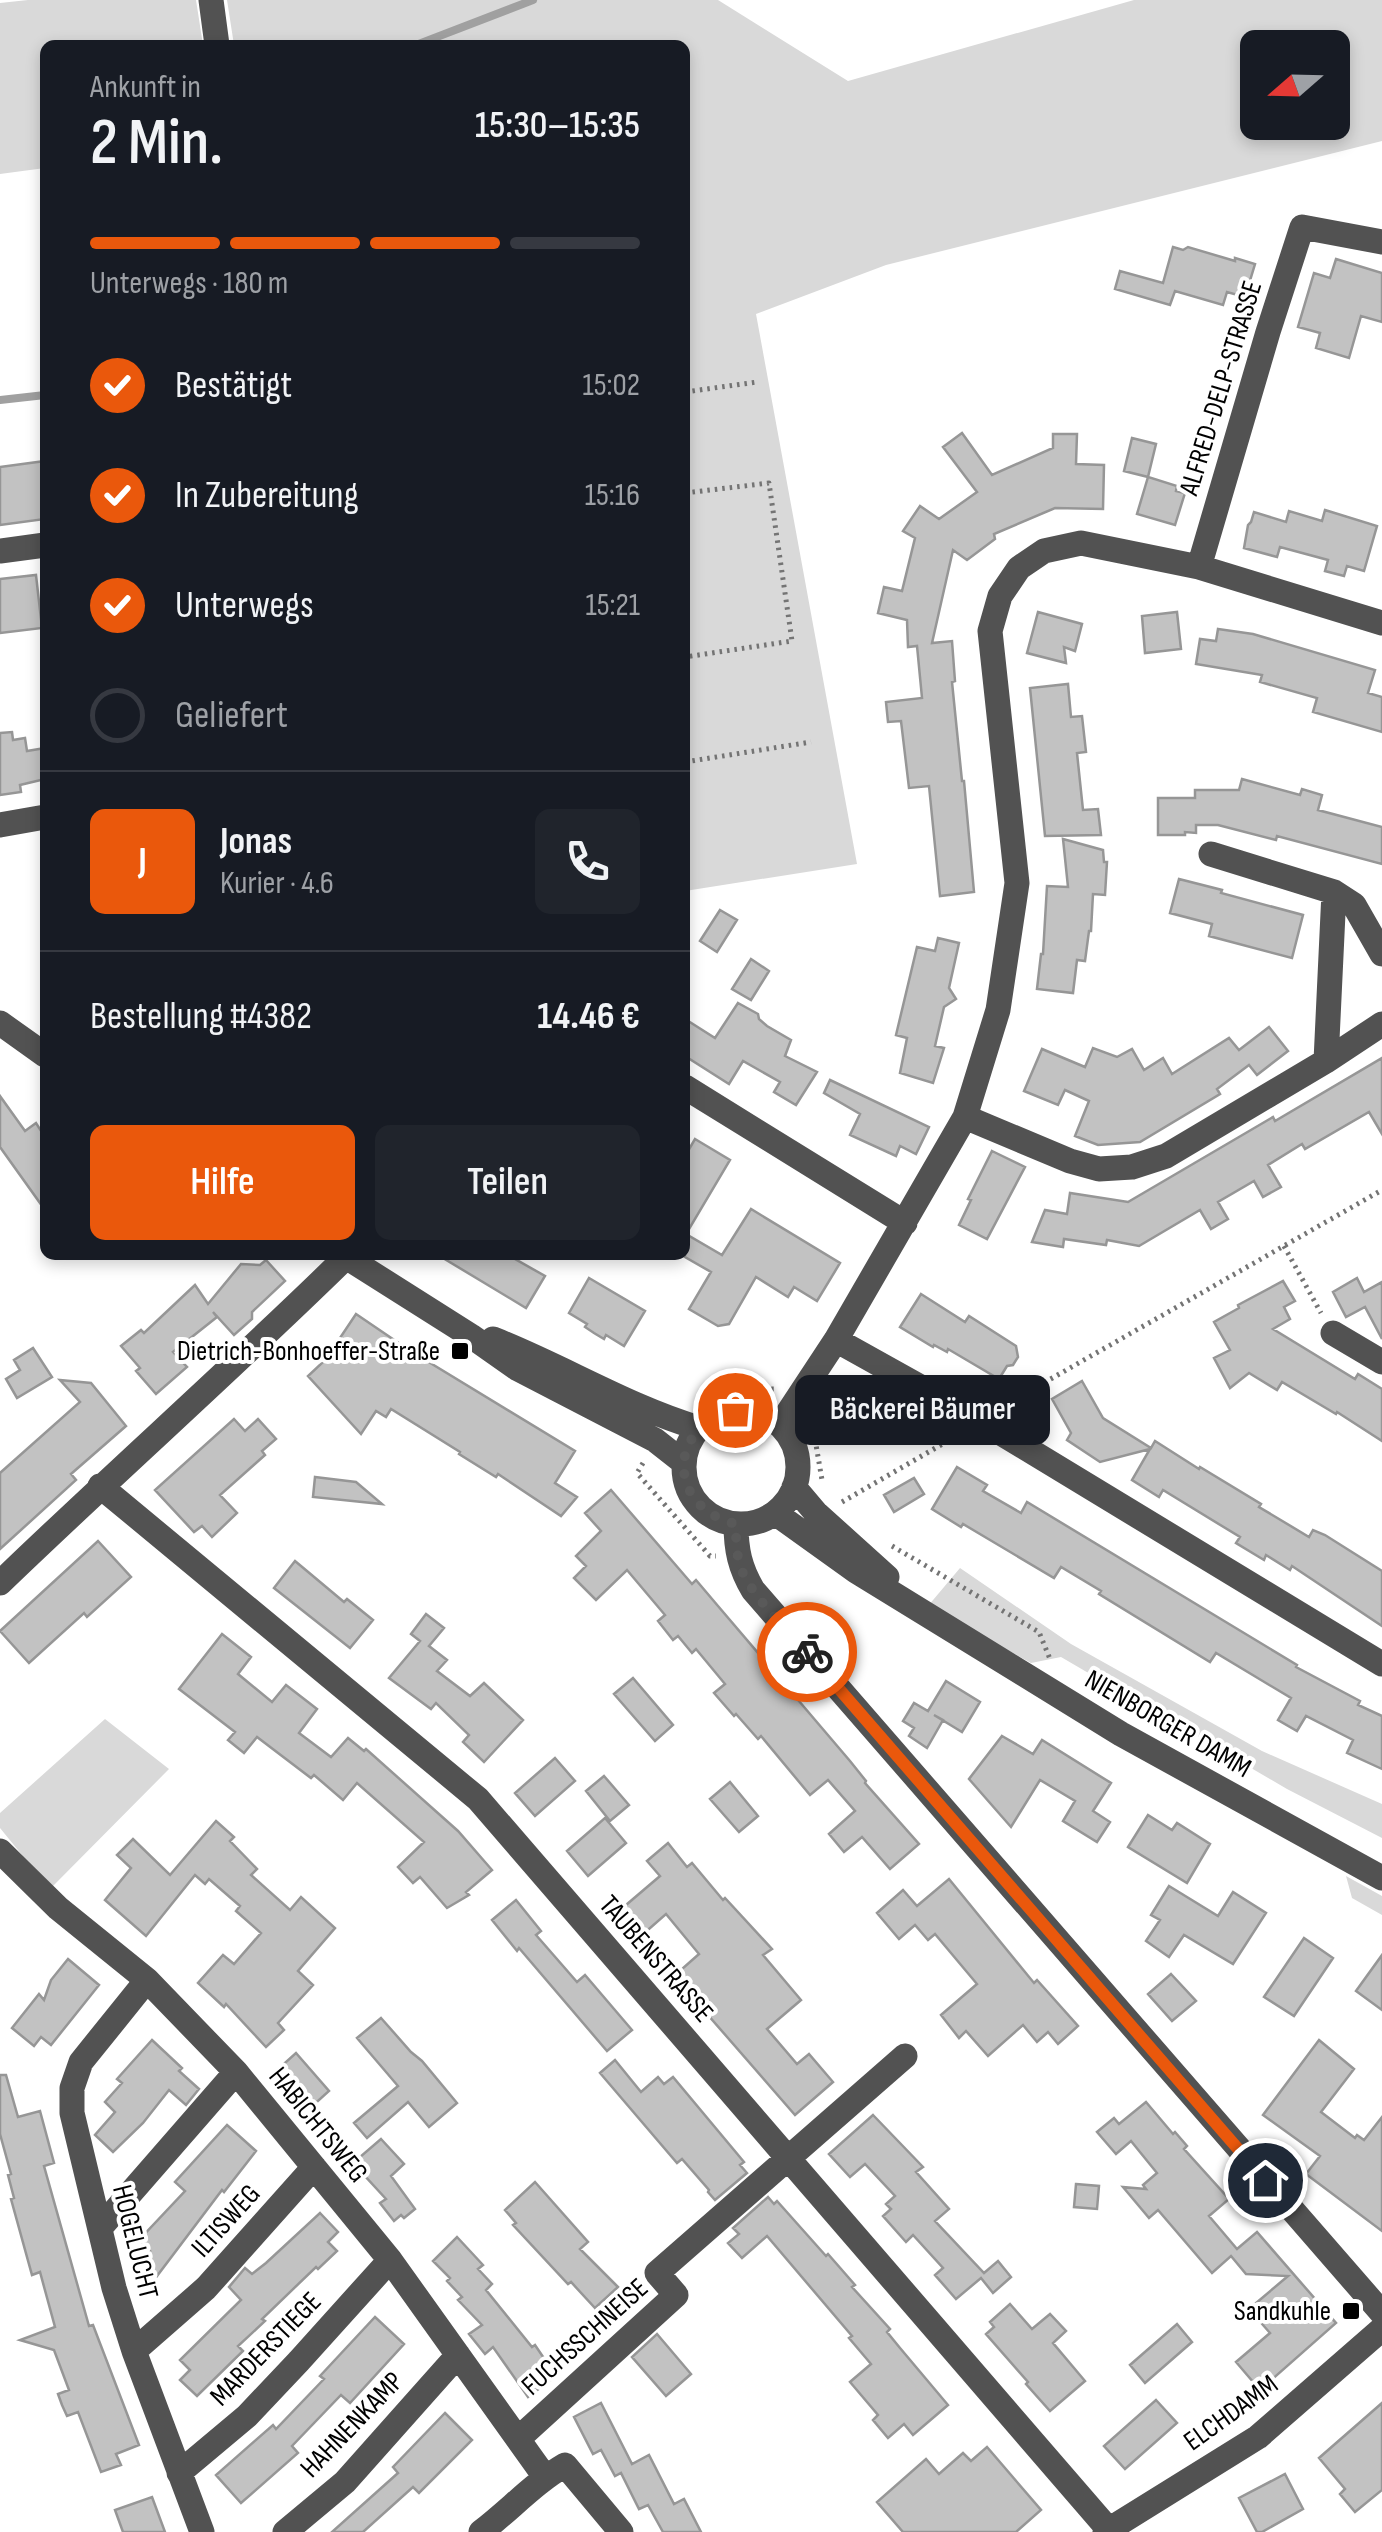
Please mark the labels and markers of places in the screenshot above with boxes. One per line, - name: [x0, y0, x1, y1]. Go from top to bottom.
- place label: Dietrich-Bonhoeffer-Straße: [177, 1335, 440, 1368]
- marker: Dietrich-Bonhoeffer-Straße: [449, 1340, 471, 1362]
- pin: [693, 1368, 778, 1453]
- callout: Bäckerei Bäumer: [795, 1375, 1050, 1445]
- pin: [1223, 2138, 1308, 2223]
- place label: Sandkuhle: [1234, 2295, 1331, 2328]
- marker: Sandkuhle: [1340, 2300, 1362, 2322]

